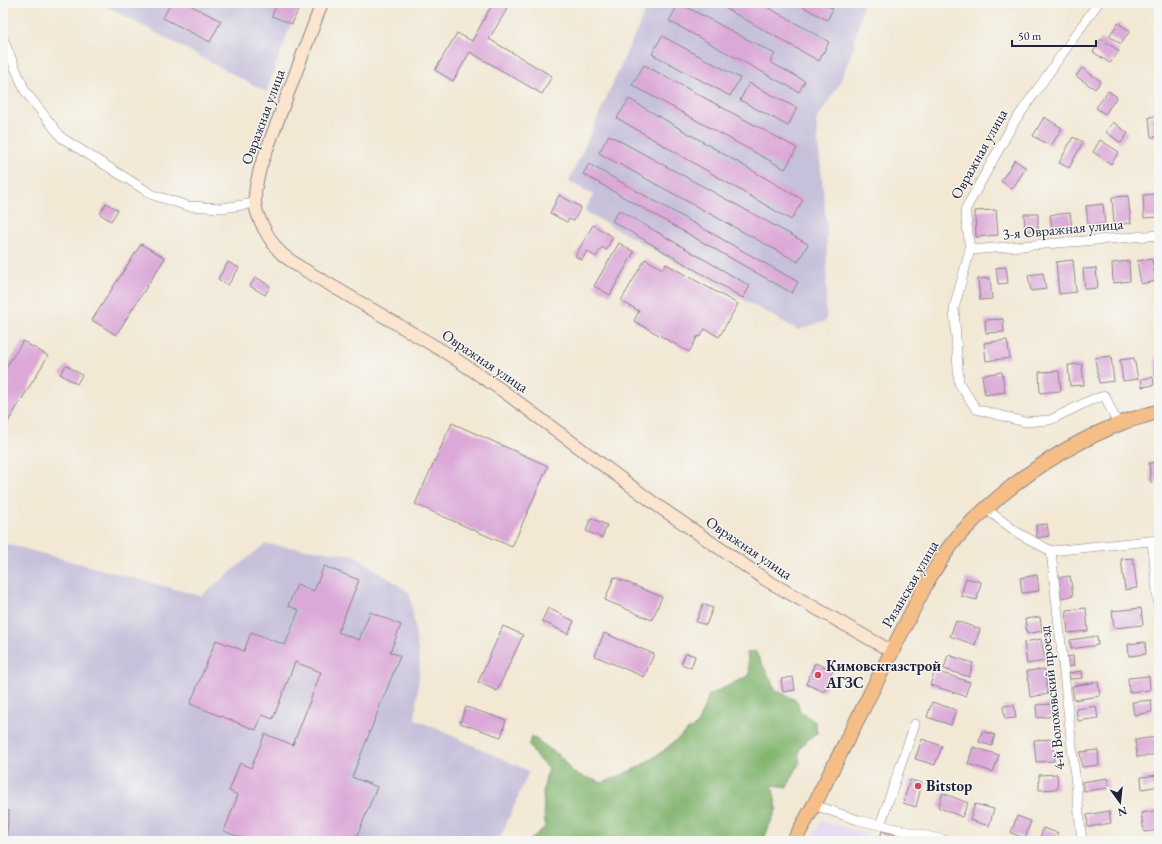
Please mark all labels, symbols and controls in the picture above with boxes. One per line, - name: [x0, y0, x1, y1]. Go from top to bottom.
- scale bar: [1012, 22, 1096, 48]
- text: 50 m: [1018, 28, 1042, 44]
- street label: Овражная улица: [236, 67, 289, 167]
- street label: Овражная улица: [946, 105, 1011, 202]
- street label: 3-я Овражная улица: [1002, 214, 1124, 243]
- street label: Овражная улица: [438, 325, 532, 396]
- street label: Овражная улица: [702, 512, 796, 583]
- street label: Рязанская улица: [877, 537, 942, 631]
- street label: 4-й Волоховский проезд: [1034, 625, 1069, 771]
- place label: Кимовскгазстрой АГЗС: [825, 656, 941, 692]
- marker: Кимовскгазстрой АГЗС: [813, 670, 823, 680]
- place label: Bitstop: [926, 776, 972, 795]
- marker: Bitstop: [913, 781, 923, 791]
- north arrow: [1100, 782, 1140, 822]
- text: N: [1116, 804, 1129, 820]

